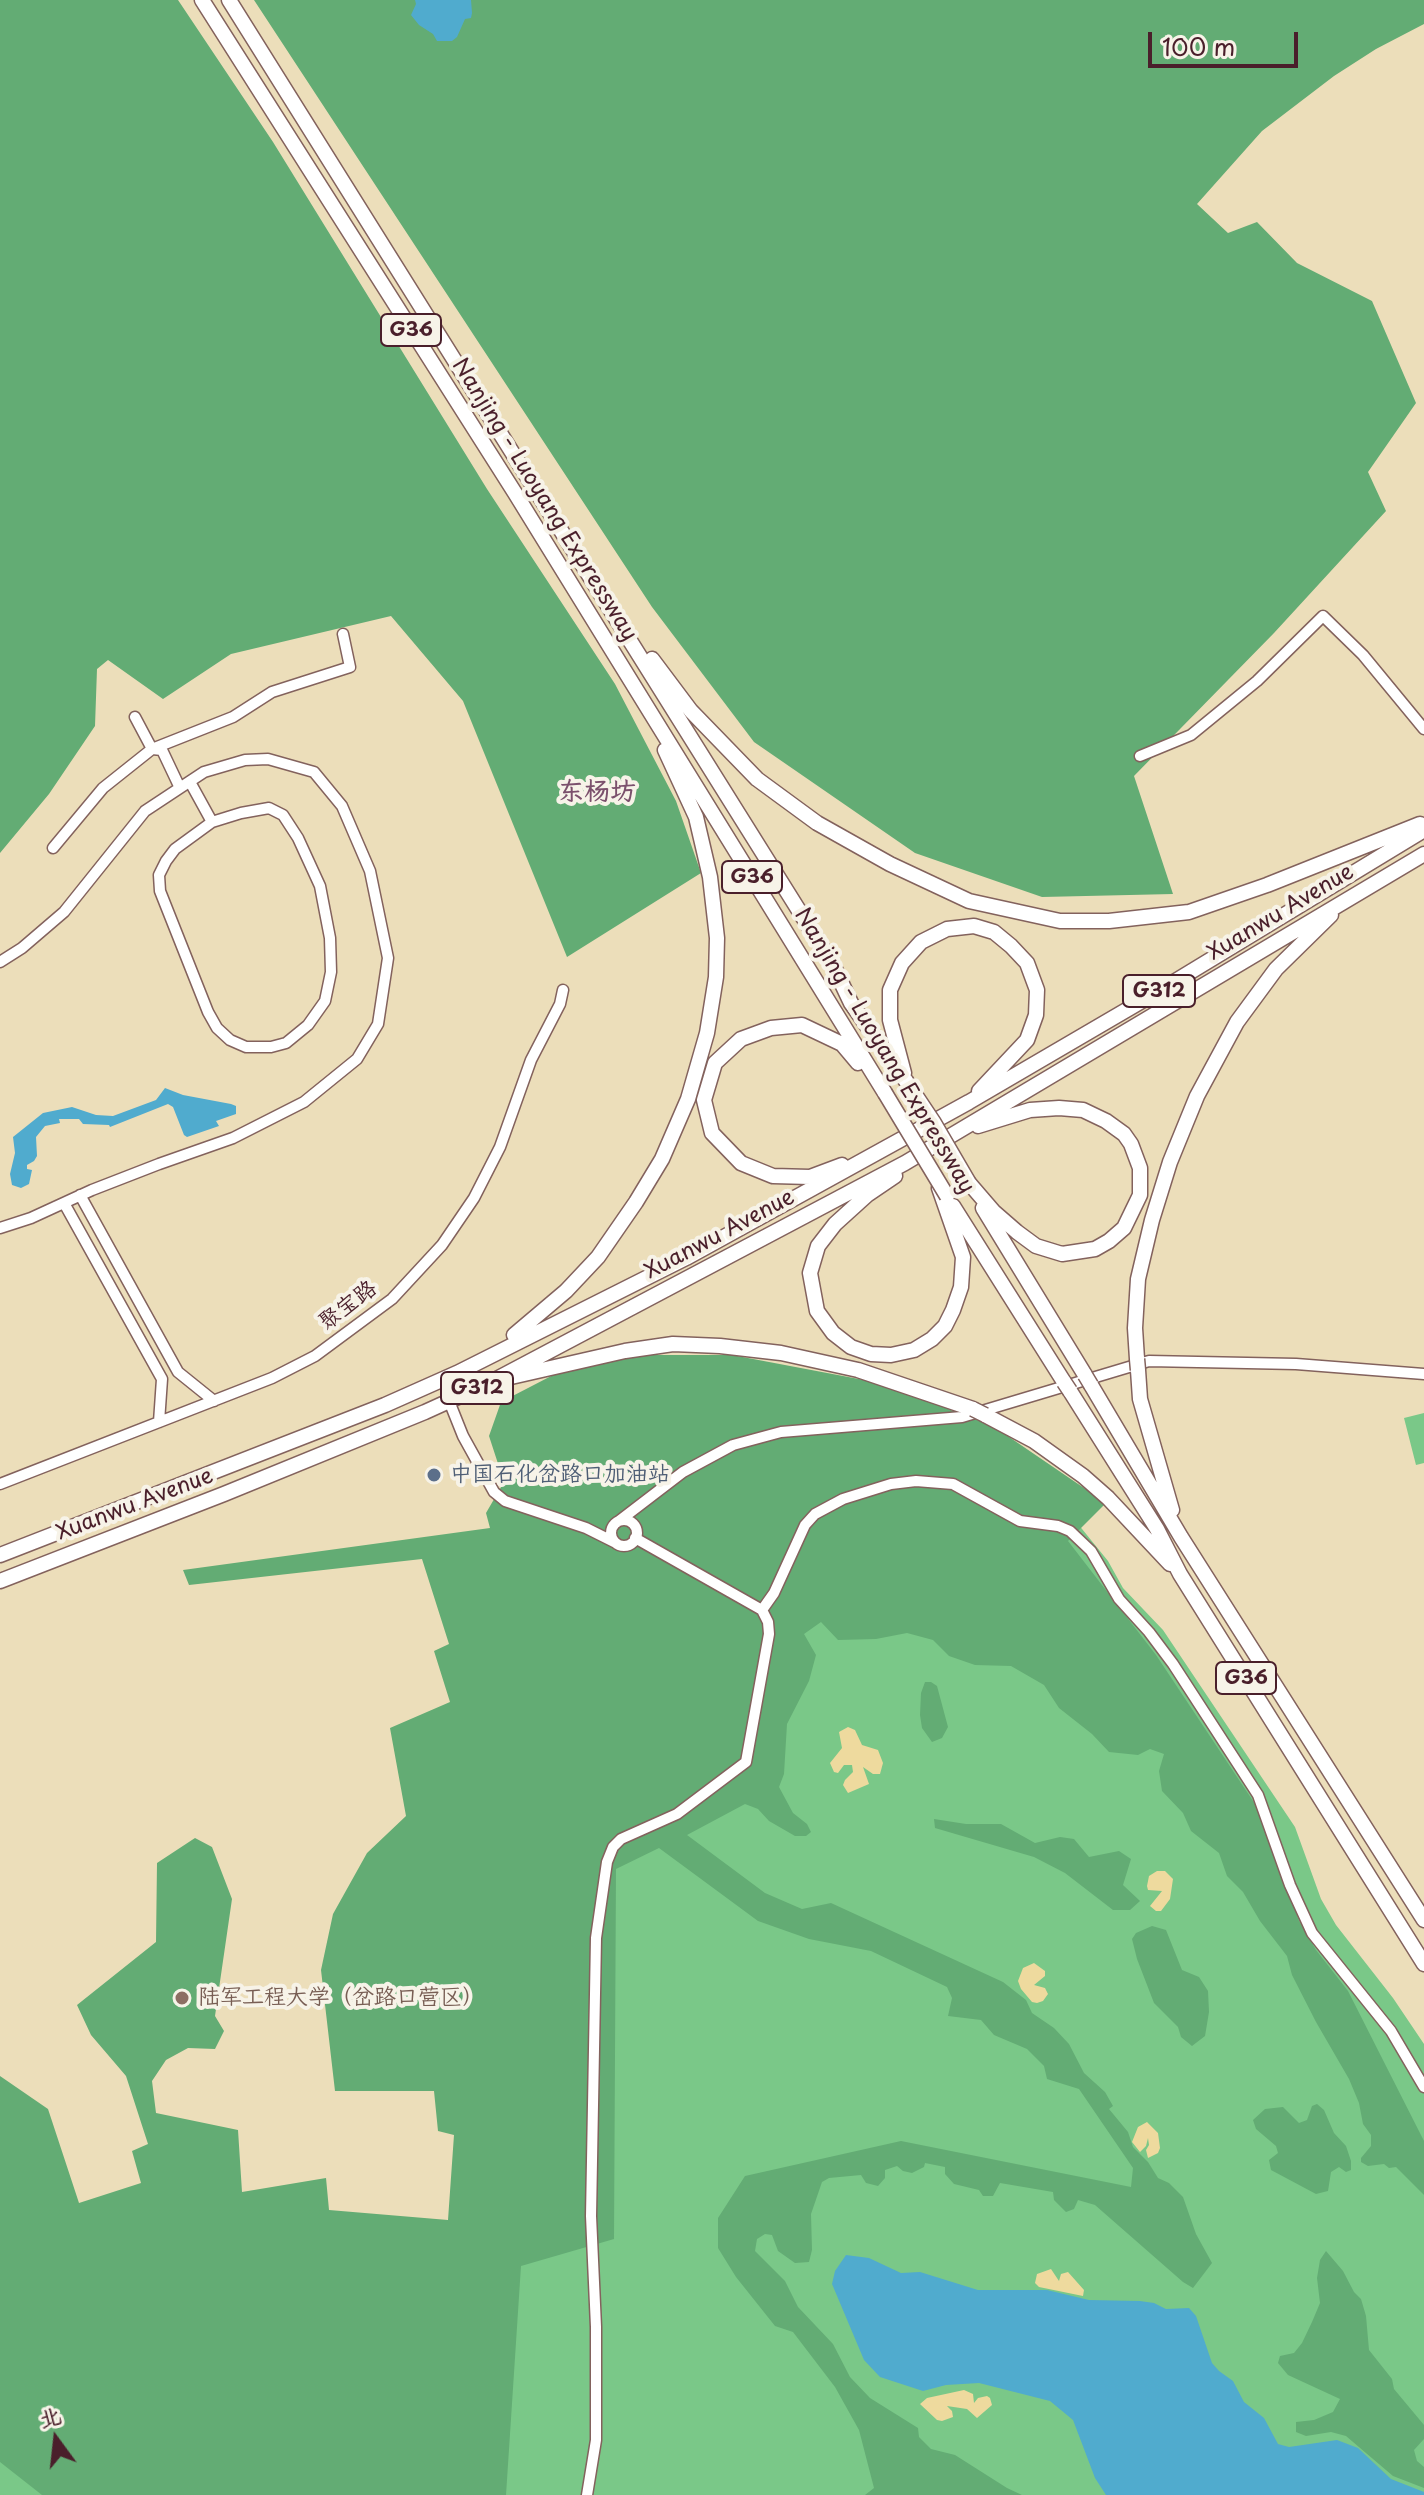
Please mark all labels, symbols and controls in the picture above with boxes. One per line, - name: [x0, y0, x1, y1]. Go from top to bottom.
- scale bar: [1152, 16, 1302, 66]
- text: 100 m: [1162, 28, 1235, 64]
- road number: G36: [381, 314, 441, 346]
- street label: Nanjing - Luoyang Expressway: [446, 354, 642, 646]
- district label: 东杨坊: [558, 777, 636, 809]
- street label: Xuanwu Avenue: [1203, 859, 1359, 967]
- road number: G36: [722, 861, 782, 893]
- street label: Nanjing - Luoyang Expressway: [788, 904, 980, 1198]
- road number: G312: [1123, 975, 1195, 1007]
- street label: Xuanwu Avenue: [641, 1184, 799, 1286]
- street label: 聚宝路: [314, 1276, 382, 1336]
- road number: G312: [441, 1372, 513, 1404]
- place label: 中国石化岔路口加油站: [450, 1462, 670, 1488]
- street label: Xuanwu Avenue: [53, 1463, 217, 1547]
- marker: 中国石化岔路口加油站: [425, 1466, 443, 1484]
- road number: G36: [1216, 1662, 1276, 1694]
- place label: 陆军工程大学（岔路口营区）: [198, 1985, 484, 2011]
- marker: 陆军工程大学（岔路口营区）: [173, 1989, 191, 2007]
- text: 北: [35, 2397, 65, 2434]
- north arrow: [16, 2399, 96, 2479]

